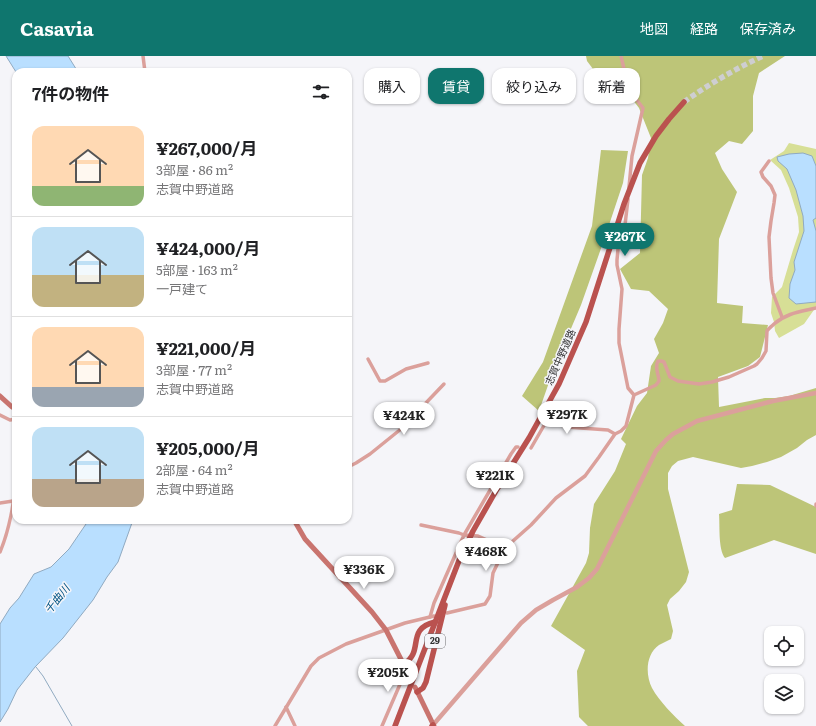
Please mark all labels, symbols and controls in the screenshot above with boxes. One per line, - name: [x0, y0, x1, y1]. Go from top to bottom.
- text: Casavia: [20, 14, 94, 42]
- text: 地図: [640, 18, 668, 38]
- text: 経路: [690, 18, 718, 38]
- text: 保存済み: [740, 18, 796, 38]
- chip: 購入: [364, 68, 420, 104]
- chip: 賃貸: [428, 68, 484, 104]
- chip: 絞り込み: [492, 68, 576, 104]
- chip: 新着: [584, 68, 640, 104]
- text: 7件の物件: [32, 80, 109, 105]
- icon: filters: [310, 81, 332, 103]
- text: ¥267,000/月: [156, 135, 257, 160]
- icon: home: [64, 142, 112, 190]
- text: 3部屋 · 86 m²: [156, 160, 233, 179]
- text: 志賀中野道路: [156, 179, 234, 198]
- pin: ¥267K: [597, 223, 653, 257]
- text: ¥267K: [604, 226, 646, 245]
- text: ¥424,000/月: [156, 235, 261, 260]
- icon: home: [64, 243, 112, 291]
- text: 5部屋 · 163 m²: [156, 260, 238, 279]
- text: 一戸建て: [156, 279, 208, 298]
- street label: 志賀中野道路: [540, 326, 579, 387]
- text: ¥221,000/月: [156, 335, 256, 360]
- icon: home: [64, 343, 112, 391]
- text: 3部屋 · 77 m²: [156, 360, 232, 379]
- text: 志賀中野道路: [156, 379, 234, 398]
- pin: ¥297K: [539, 401, 595, 435]
- pin: ¥424K: [376, 402, 432, 436]
- text: ¥297K: [546, 404, 588, 423]
- text: ¥424K: [383, 405, 425, 424]
- text: ¥205,000/月: [156, 435, 260, 460]
- icon: home: [64, 443, 112, 491]
- text: 2部屋 · 64 m²: [156, 460, 233, 479]
- pin: ¥221K: [467, 462, 523, 496]
- text: ¥221K: [475, 465, 515, 484]
- text: 志賀中野道路: [156, 479, 234, 498]
- pin: ¥468K: [458, 538, 514, 572]
- text: ¥468K: [465, 541, 507, 560]
- pin: ¥336K: [336, 556, 392, 590]
- text: ¥336K: [343, 559, 385, 578]
- water label: 千曲川: [40, 580, 73, 616]
- map controls: [764, 626, 804, 714]
- button: locate: [764, 626, 804, 666]
- road number: 29: [425, 634, 445, 648]
- pin: ¥205K: [360, 659, 416, 693]
- text: ¥205K: [367, 662, 409, 681]
- button: layers: [764, 674, 804, 714]

